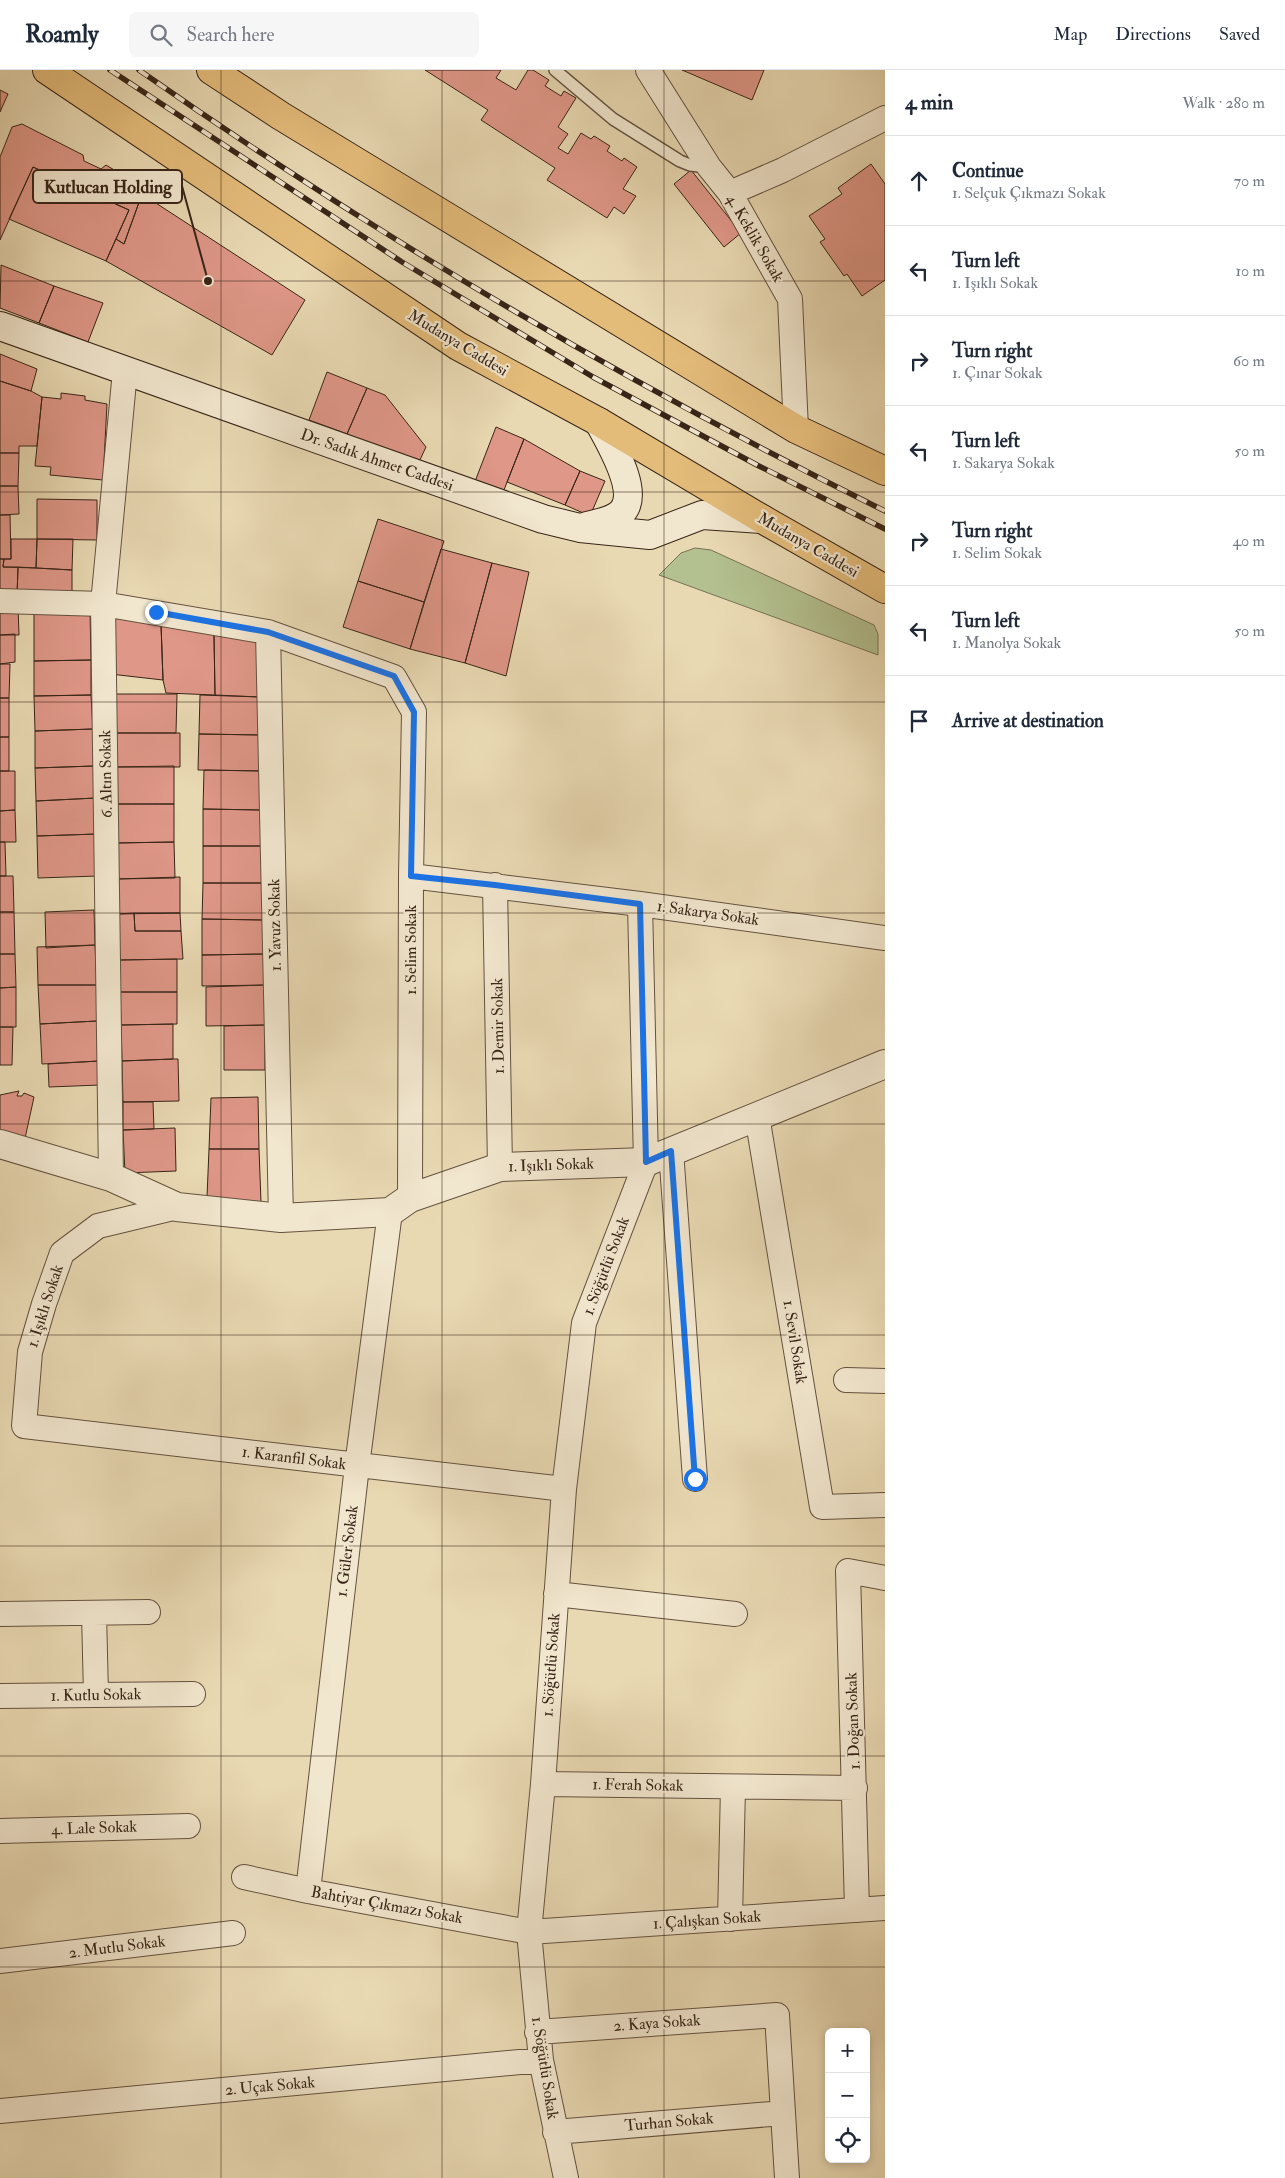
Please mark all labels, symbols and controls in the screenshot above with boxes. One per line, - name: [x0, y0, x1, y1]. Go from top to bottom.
- search box: [129, 12, 479, 57]
- text: Roamly: [25, 19, 99, 50]
- icon: search: [147, 21, 175, 49]
- text: Search here: [187, 23, 274, 47]
- text: Map: [1054, 23, 1087, 46]
- text: Directions: [1115, 23, 1191, 46]
- text: Saved: [1219, 23, 1260, 46]
- text: 4 min: [905, 89, 953, 116]
- text: Walk · 280 m: [1182, 93, 1265, 113]
- text: Continue: [952, 159, 1023, 183]
- icon: ahead: [905, 167, 933, 195]
- callout: Kutlucan Holding: [33, 170, 182, 203]
- text: 70 m: [1234, 171, 1265, 191]
- text: Kutlucan Holding: [44, 176, 173, 199]
- text: 1. Selçuk Çıkmazı Sokak: [952, 183, 1106, 203]
- street label: 4. Keklik Sokak: [722, 190, 788, 286]
- text: Turn left: [952, 249, 1020, 273]
- icon: left: [905, 257, 933, 285]
- text: 10 m: [1235, 261, 1265, 281]
- text: 1. Işıklı Sokak: [952, 273, 1038, 293]
- street label: Mudanya Caddesi: [404, 305, 512, 381]
- text: Turn right: [952, 339, 1032, 363]
- icon: right: [905, 347, 933, 375]
- text: 60 m: [1233, 351, 1265, 371]
- text: 1. Çınar Sokak: [952, 363, 1043, 383]
- street label: Dr. Sadık Ahmet Caddesi: [298, 424, 456, 496]
- text: Turn left: [952, 429, 1020, 453]
- icon: left: [905, 437, 933, 465]
- text: 50 m: [1234, 441, 1265, 461]
- text: 1. Sakarya Sokak: [952, 453, 1055, 473]
- street label: Mudanya Caddesi: [754, 508, 862, 582]
- text: Turn right: [952, 519, 1032, 543]
- icon: right: [905, 527, 933, 555]
- text: 40 m: [1232, 531, 1265, 551]
- text: 1. Selim Sokak: [952, 543, 1042, 563]
- route end: [145, 601, 168, 624]
- text: Turn left: [952, 609, 1020, 633]
- icon: left: [905, 617, 933, 645]
- text: 50 m: [1234, 621, 1265, 641]
- text: 1. Manolya Sokak: [952, 633, 1061, 653]
- icon: arrive: [905, 707, 933, 735]
- text: Arrive at destination: [952, 709, 1104, 733]
- street label: 6. Altın Sokak: [95, 729, 117, 818]
- street label: 1. Yavuz Sokak: [264, 878, 286, 972]
- street label: 1. Sakarya Sokak: [656, 896, 761, 930]
- street label: 1. Selim Sokak: [401, 905, 421, 995]
- street label: 1. Demir Sokak: [487, 977, 509, 1074]
- street label: 1. Işıklı Sokak: [508, 1153, 595, 1176]
- street label: 1. Söğütlü Sokak: [578, 1214, 634, 1318]
- street label: 1. Işıklı Sokak: [22, 1262, 68, 1350]
- street label: 1. Sevil Sokak: [778, 1299, 812, 1386]
- street label: 1. Karanfil Sokak: [241, 1442, 348, 1474]
- route start: [684, 1468, 707, 1491]
- street label: 1. Güler Sokak: [331, 1504, 363, 1598]
- street label: 1. Söğütlü Sokak: [537, 1612, 565, 1718]
- street label: 1. Doğan Sokak: [841, 1672, 865, 1770]
- street label: 1. Kutlu Sokak: [51, 1684, 142, 1706]
- street label: 1. Ferah Sokak: [592, 1774, 684, 1796]
- street label: 4. Lale Sokak: [51, 1816, 138, 1839]
- street label: Bahtiyar Çıkmazı Sokak: [309, 1882, 465, 1928]
- street label: 1. Çalışkan Sokak: [652, 1906, 762, 1934]
- street label: 2. Mutlu Sokak: [68, 1931, 167, 1963]
- street label: 2. Kaya Sokak: [613, 2010, 702, 2036]
- street label: 1. Söğütlü Sokak: [527, 2015, 563, 2121]
- map controls: [825, 2028, 870, 2163]
- button: +: [825, 2028, 870, 2073]
- street label: 2. Uçak Sokak: [224, 2072, 316, 2100]
- button: −: [825, 2073, 870, 2118]
- street label: Turhan Sokak: [624, 2108, 715, 2136]
- button: locate: [825, 2118, 870, 2163]

